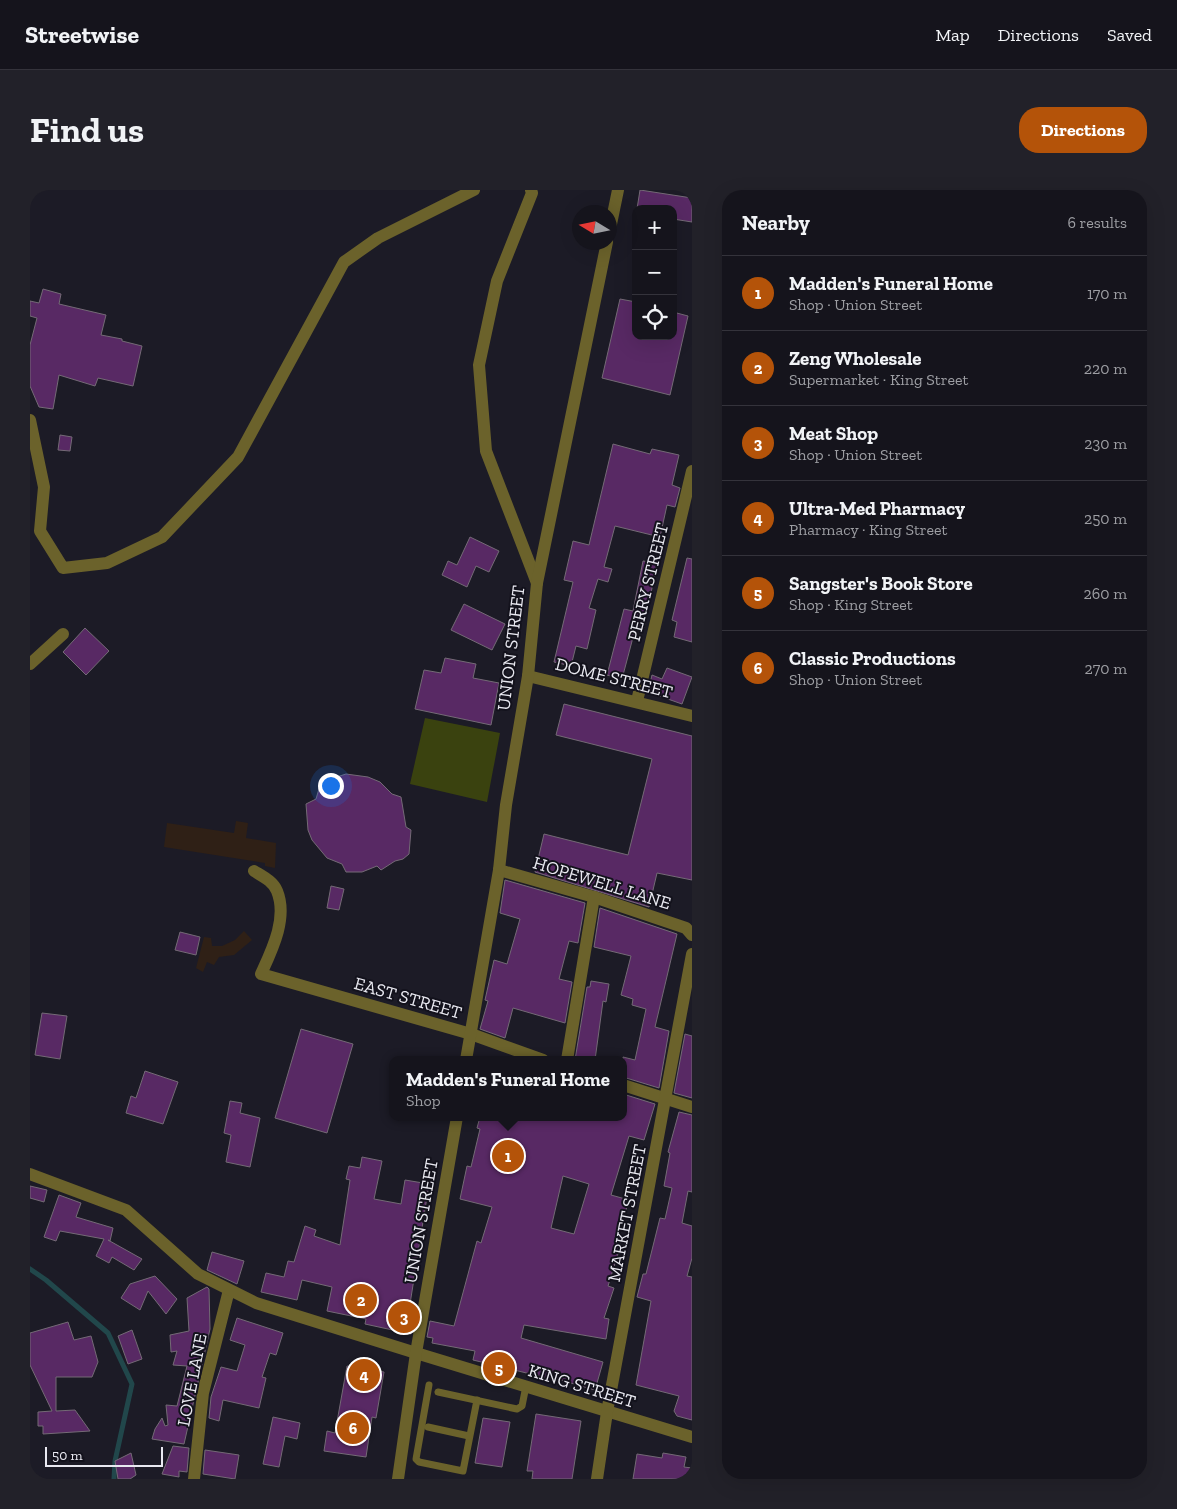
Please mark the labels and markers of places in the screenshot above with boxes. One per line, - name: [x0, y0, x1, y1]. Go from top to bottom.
- pin: 1: [492, 1137, 524, 1175]
- pin: 2: [345, 1281, 377, 1319]
- pin: 3: [388, 1298, 420, 1336]
- pin: 5: [483, 1349, 515, 1387]
- pin: 4: [348, 1356, 380, 1394]
- pin: 6: [337, 1409, 369, 1447]

